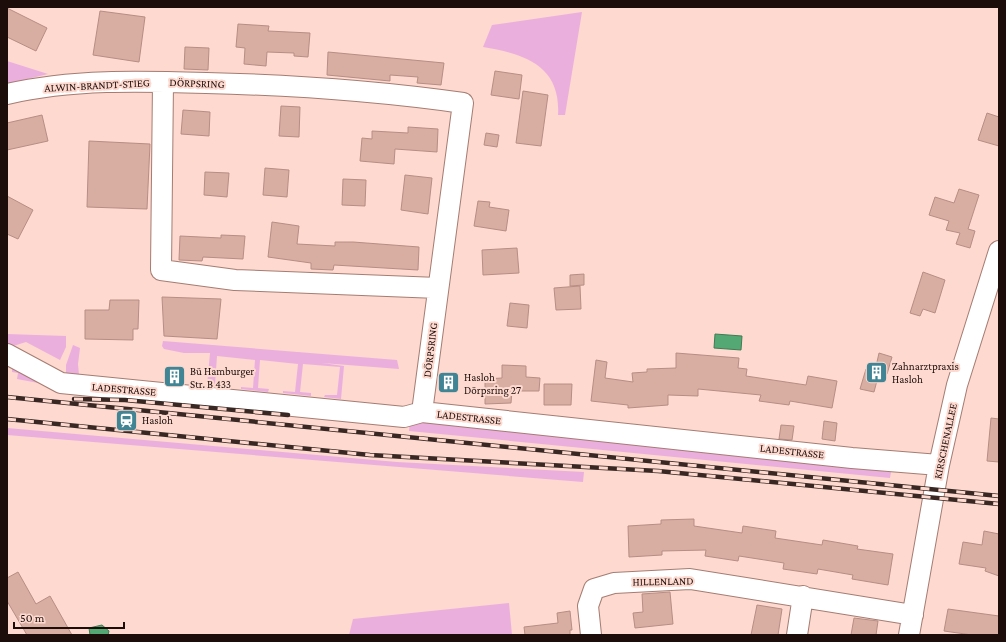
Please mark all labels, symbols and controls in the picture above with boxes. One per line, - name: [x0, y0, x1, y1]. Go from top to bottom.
- street label: ALWIN-BRANDT-STIEG: [44, 76, 150, 94]
- street label: DÖRPSRING: [169, 76, 225, 90]
- street label: DÖRPSRING: [421, 322, 439, 378]
- building icon: Zahnarztpraxis Hasloh: [863, 359, 889, 385]
- place label: Zahnarztpraxis Hasloh: [892, 360, 959, 385]
- building icon: Bü Hamburger Str. B 433: [161, 364, 187, 390]
- place label: Bü Hamburger Str. B 433: [190, 365, 254, 390]
- building icon: Hasloh Dörpsring 27: [436, 370, 462, 396]
- place label: Hasloh Dörpsring 27: [464, 371, 521, 397]
- street label: LADESTRASSE: [91, 380, 157, 398]
- street label: KIRSCHENALLEE: [931, 402, 959, 480]
- station icon: Hasloh: [113, 407, 139, 433]
- street label: LADESTRASSE: [436, 408, 502, 426]
- place label: Hasloh: [142, 414, 173, 426]
- street label: LADESTRASSE: [759, 442, 825, 460]
- street label: HILLENLAND: [632, 574, 694, 588]
- scale bar: [14, 604, 124, 630]
- text: 50 m: [20, 611, 45, 625]

